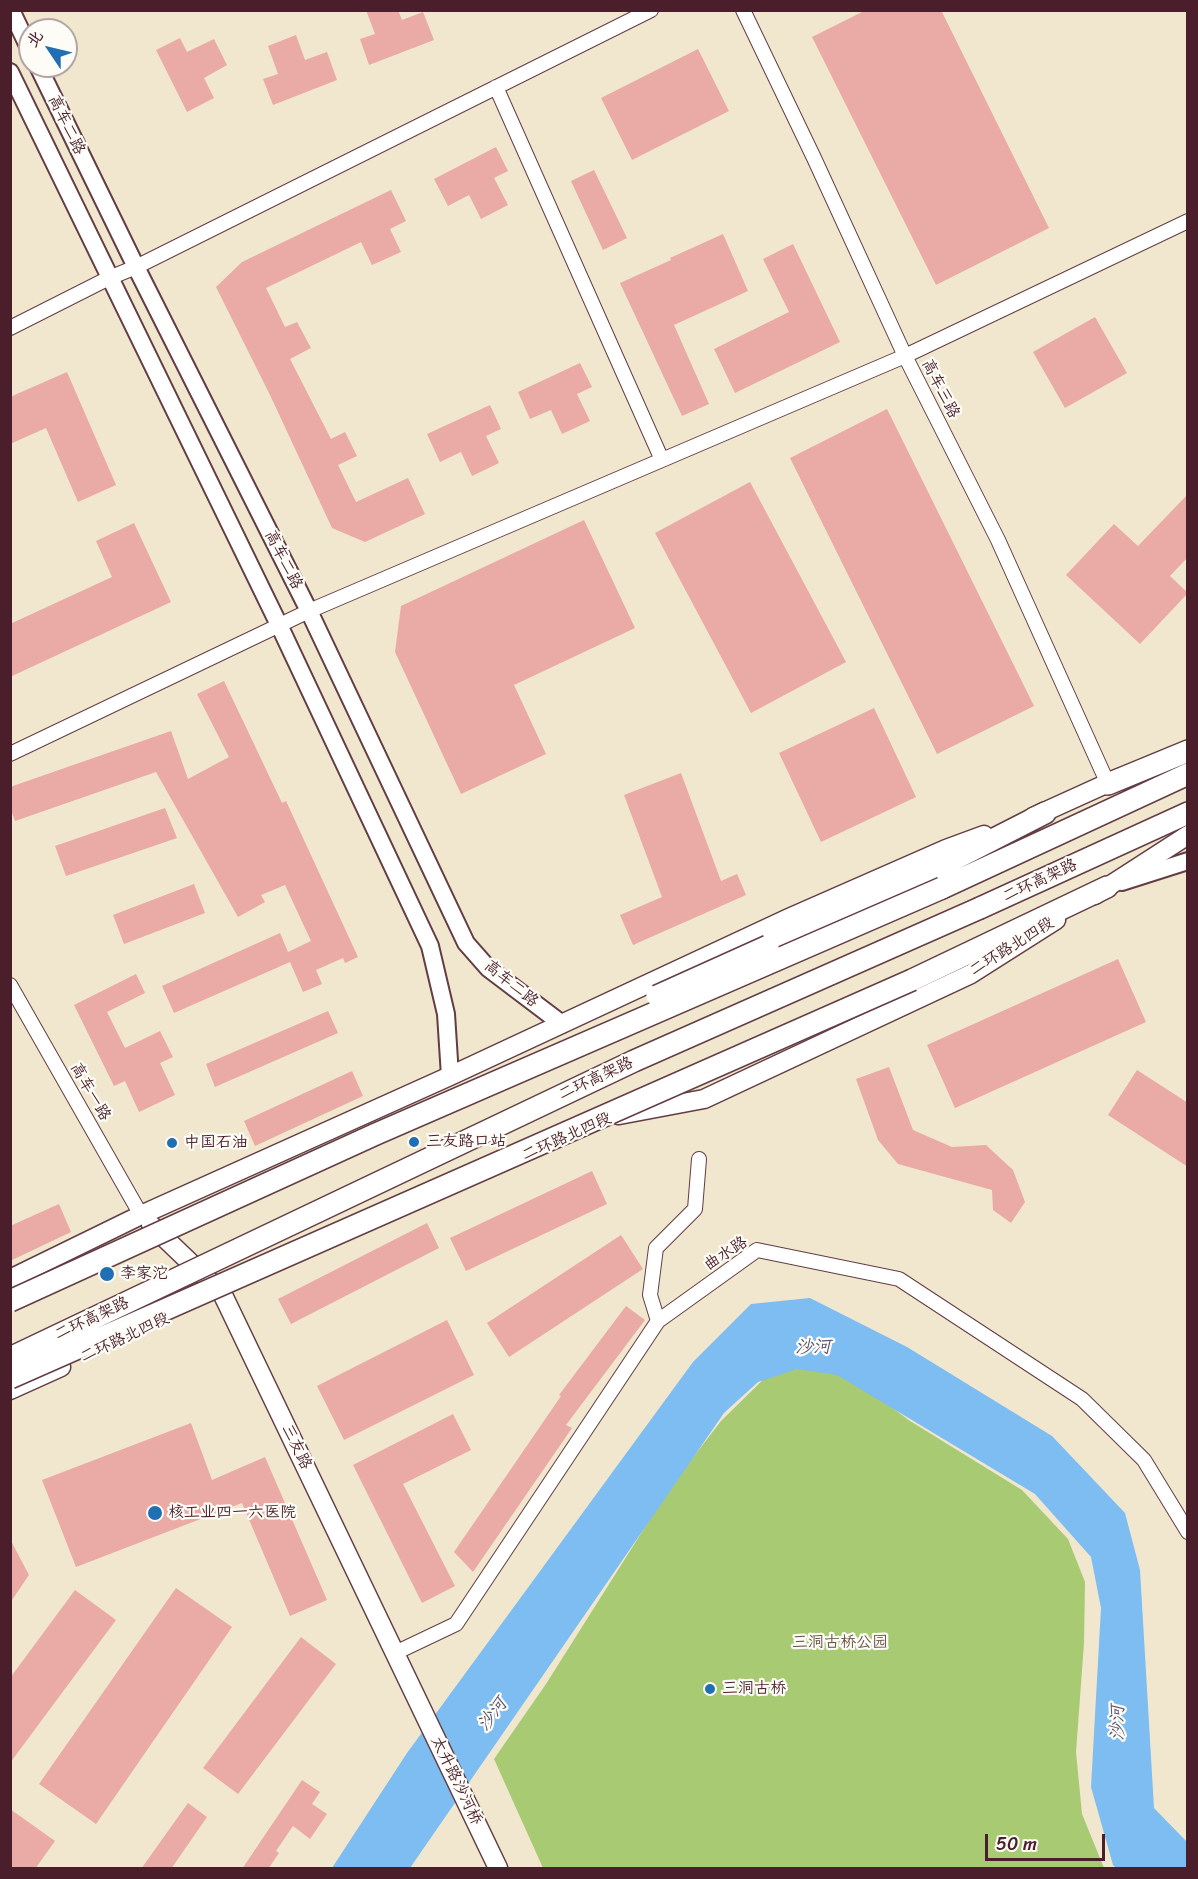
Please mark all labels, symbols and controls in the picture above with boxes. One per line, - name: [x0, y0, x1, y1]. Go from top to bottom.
- north arrow: [18, 18, 78, 78]
- text: 北: [18, 24, 51, 53]
- street label: 高车二路: [43, 92, 89, 158]
- street label: 高车三路: [917, 356, 963, 422]
- street label: 高车二路: [260, 527, 306, 593]
- street label: 二环高架路: [1000, 855, 1080, 907]
- street label: 二环路北四段: [966, 913, 1058, 981]
- street label: 高车二路: [480, 956, 542, 1012]
- street label: 二环高架路: [556, 1053, 636, 1105]
- street label: 高车一路: [66, 1059, 114, 1125]
- street label: 二环路北四段: [519, 1109, 615, 1165]
- place label: 三友路口站: [426, 1132, 506, 1152]
- place label: 中国石油: [184, 1133, 248, 1153]
- marker: 三友路口站: [407, 1135, 421, 1149]
- marker: 中国石油: [165, 1136, 179, 1150]
- street label: 曲水路: [701, 1233, 751, 1275]
- place label: 李家沱: [120, 1264, 168, 1284]
- marker: 李家沱: [98, 1265, 116, 1283]
- street label: 二环高架路: [52, 1293, 132, 1345]
- street label: 二环路北四段: [77, 1309, 173, 1367]
- water label: 沙河: [795, 1337, 831, 1359]
- street label: 三友路: [277, 1421, 315, 1473]
- place label: 核工业四一六医院: [168, 1503, 296, 1523]
- marker: 核工业四一六医院: [146, 1504, 164, 1522]
- park label: 三洞古桥公园: [792, 1633, 888, 1653]
- place label: 三洞古桥: [722, 1679, 786, 1699]
- marker: 三洞古桥: [703, 1682, 717, 1696]
- water label: 沙河: [474, 1694, 512, 1736]
- water label: 沙河: [1107, 1705, 1129, 1741]
- street label: 太升路沙河桥: [426, 1734, 486, 1828]
- scale bar: [988, 1822, 1108, 1860]
- text: 50 m: [996, 1828, 1037, 1860]

